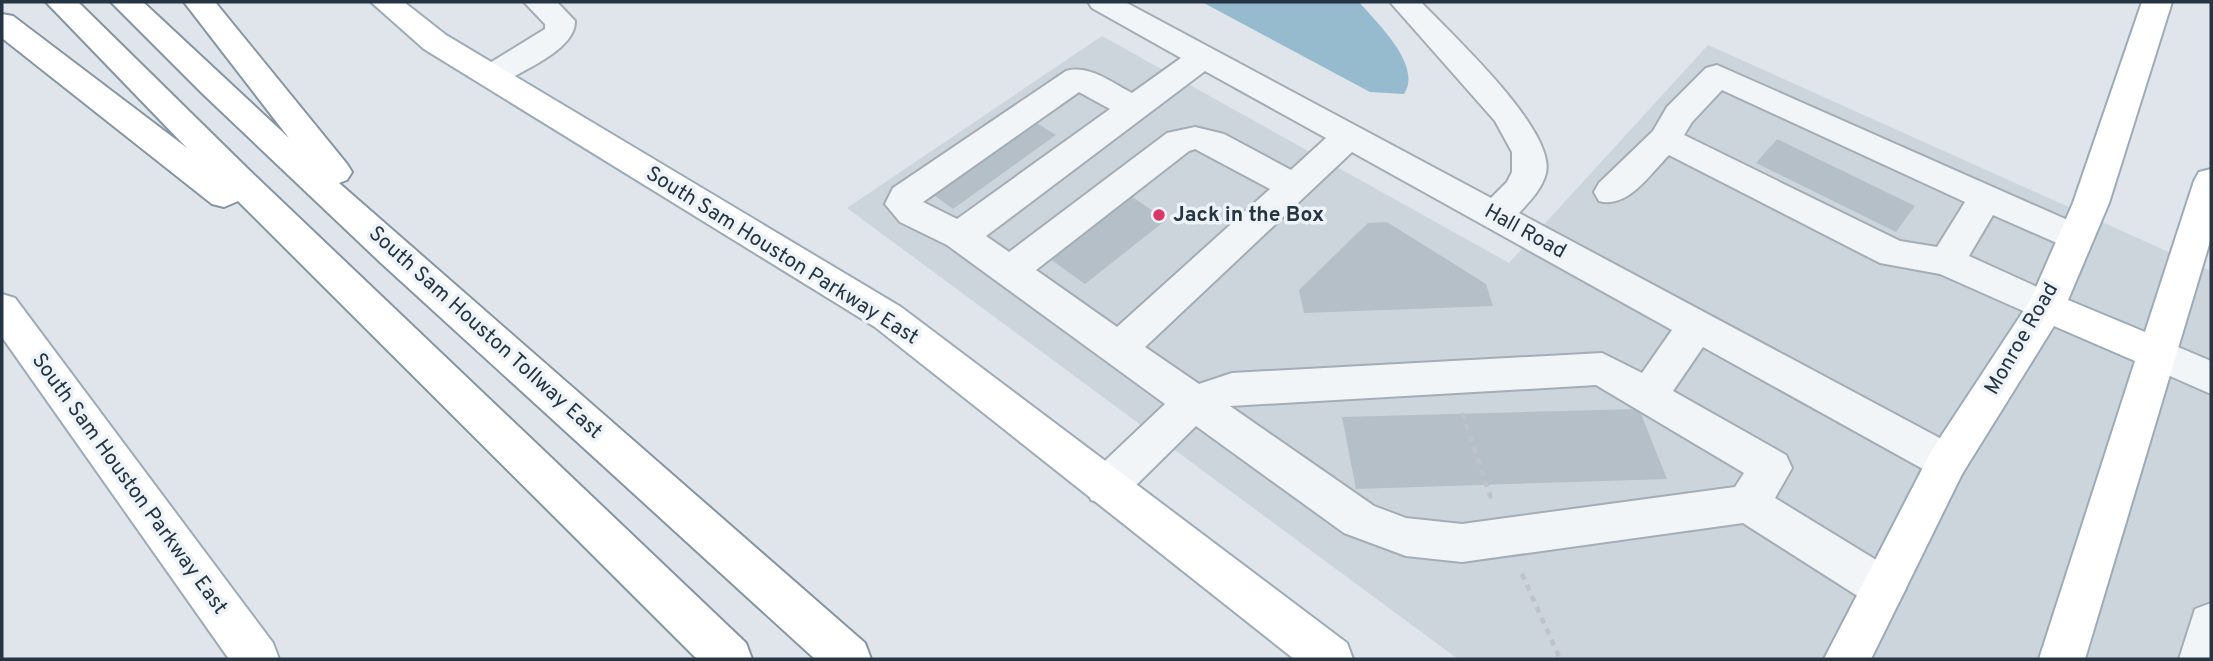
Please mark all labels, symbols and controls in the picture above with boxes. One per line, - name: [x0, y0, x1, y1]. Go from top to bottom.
- street label: South Sam Houston Parkway East: [641, 161, 923, 351]
- street label: Hall Road: [1479, 198, 1571, 266]
- place label: Jack in the Box: [1173, 202, 1324, 229]
- marker: Jack in the Box: [1151, 207, 1167, 223]
- street label: South Sam Houston Tollway East: [362, 221, 608, 445]
- street label: Monroe Road: [1979, 278, 2065, 400]
- street label: South Sam Houston Parkway East: [25, 348, 233, 620]

